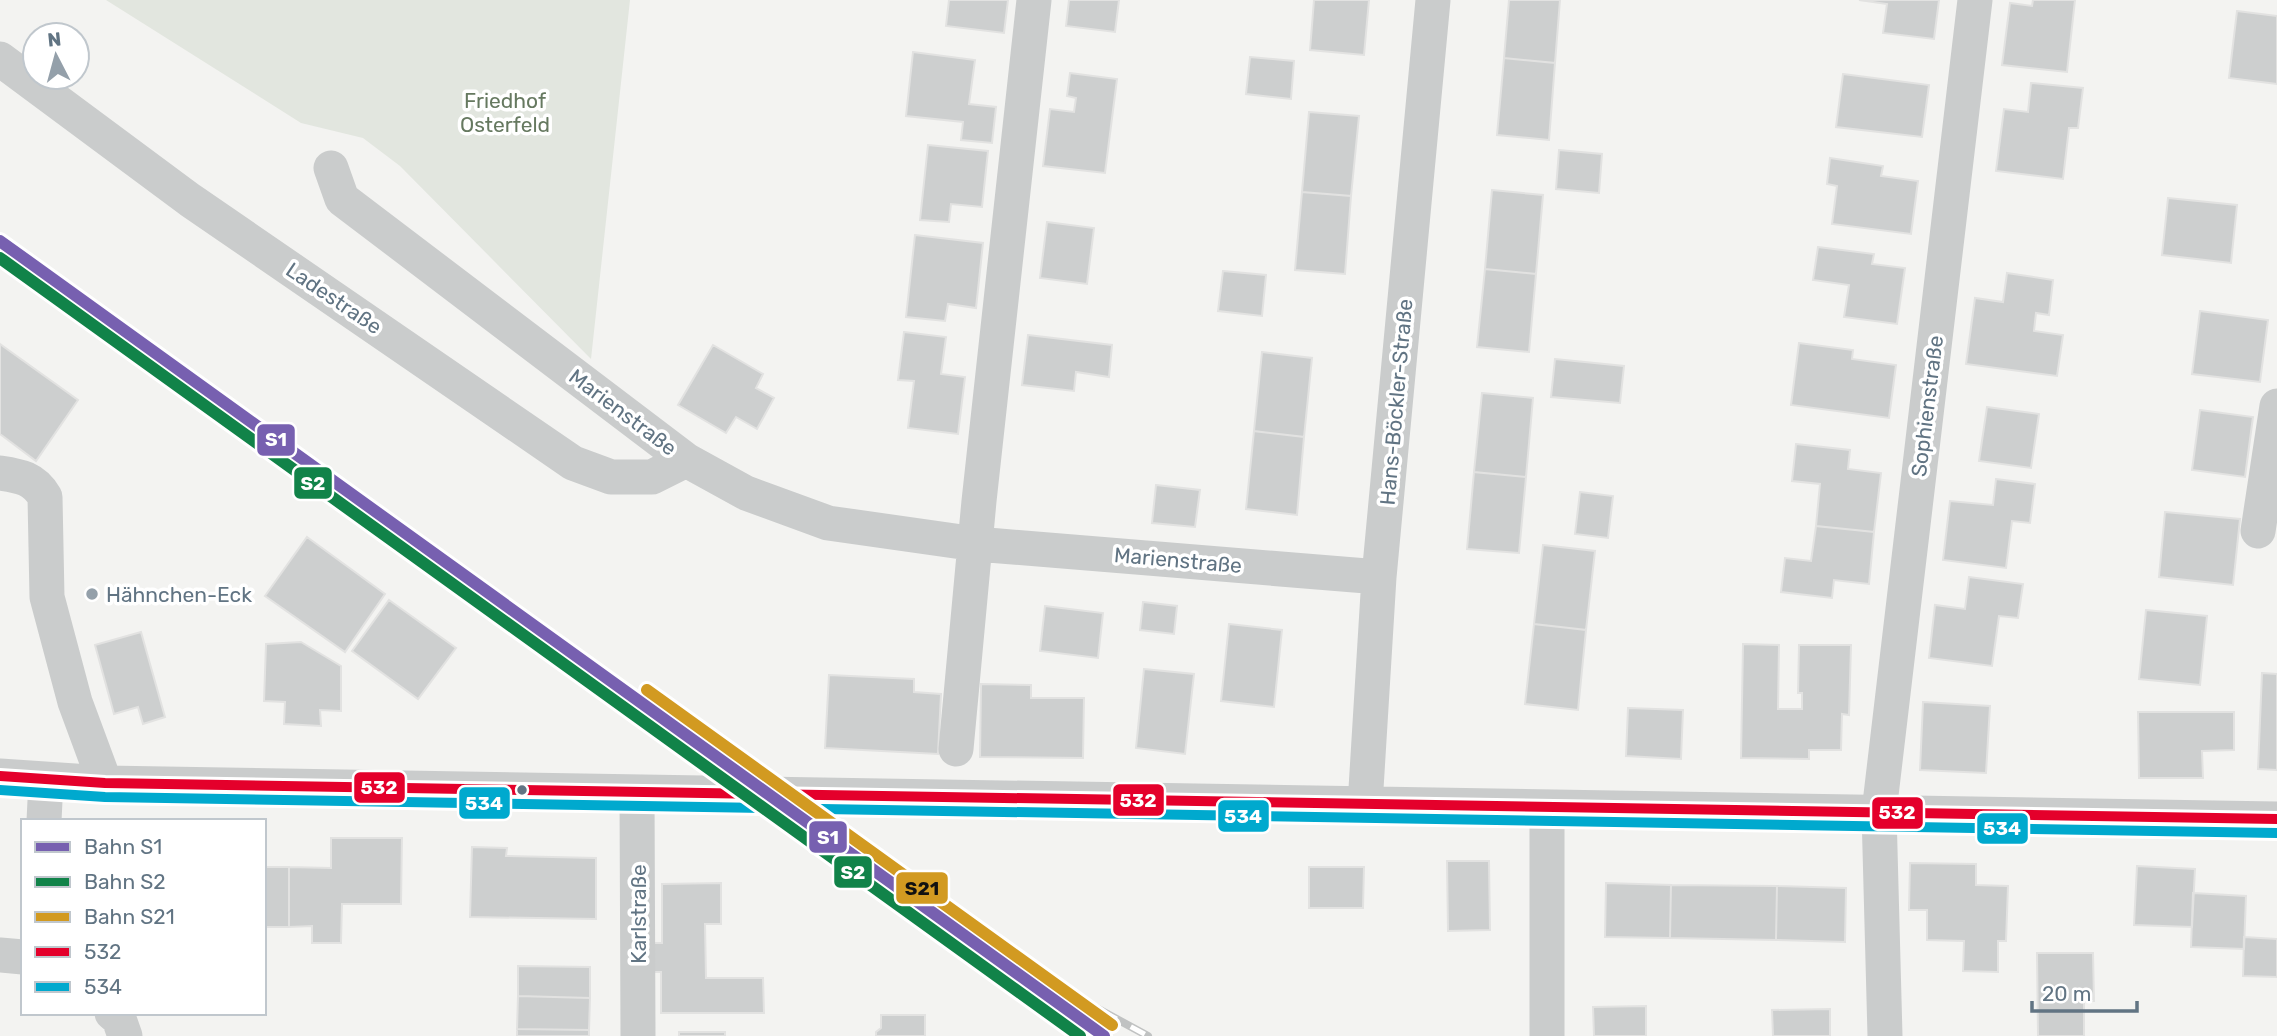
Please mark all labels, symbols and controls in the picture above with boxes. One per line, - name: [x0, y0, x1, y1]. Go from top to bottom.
- north arrow: [21, 21, 91, 91]
- text: N: [46, 27, 62, 52]
- park label: Friedhof Osterfeld: [460, 88, 550, 137]
- street label: Ladestraße: [281, 257, 387, 339]
- street label: Hans-Böckler-Straße: [1375, 298, 1417, 506]
- street label: Sophienstraße: [1906, 334, 1948, 478]
- street label: Marienstraße: [564, 363, 682, 461]
- line badge: S1: [256, 423, 296, 457]
- text: S1: [265, 428, 287, 451]
- line badge: S2: [293, 466, 333, 500]
- text: S2: [301, 472, 325, 495]
- street label: Marienstraße: [1113, 542, 1243, 578]
- place label: Hähnchen-Eck: [106, 582, 252, 607]
- marker: Hähnchen-Eck: [84, 586, 100, 602]
- line badge: 532: [353, 771, 406, 804]
- text: 532: [360, 776, 398, 799]
- unlabelled marker: [515, 783, 529, 797]
- line badge: 532: [1112, 783, 1165, 817]
- line badge: 534: [458, 786, 511, 820]
- text: 532: [1119, 789, 1157, 812]
- text: 534: [465, 792, 503, 815]
- line badge: 532: [1871, 796, 1924, 830]
- line badge: 534: [1217, 799, 1270, 833]
- text: 532: [1878, 801, 1916, 824]
- text: 534: [1224, 805, 1262, 828]
- line badge: 534: [1976, 812, 2029, 845]
- text: 534: [1983, 817, 2021, 840]
- legend: [21, 819, 266, 1015]
- line badge: S1: [808, 820, 848, 854]
- text: S1: [817, 826, 839, 849]
- text: Bahn S1: [84, 834, 162, 859]
- line badge: S2: [833, 855, 873, 889]
- text: S2: [841, 861, 865, 884]
- street label: Karlstraße: [626, 864, 651, 964]
- text: Bahn S2: [84, 869, 166, 894]
- line badge: S21: [895, 871, 949, 905]
- text: S21: [905, 877, 939, 900]
- text: Bahn S21: [84, 904, 175, 929]
- text: 532: [84, 939, 121, 964]
- scale bar: [2032, 970, 2137, 1014]
- text: 534: [84, 974, 122, 999]
- text: 20 m: [2042, 981, 2091, 1006]

